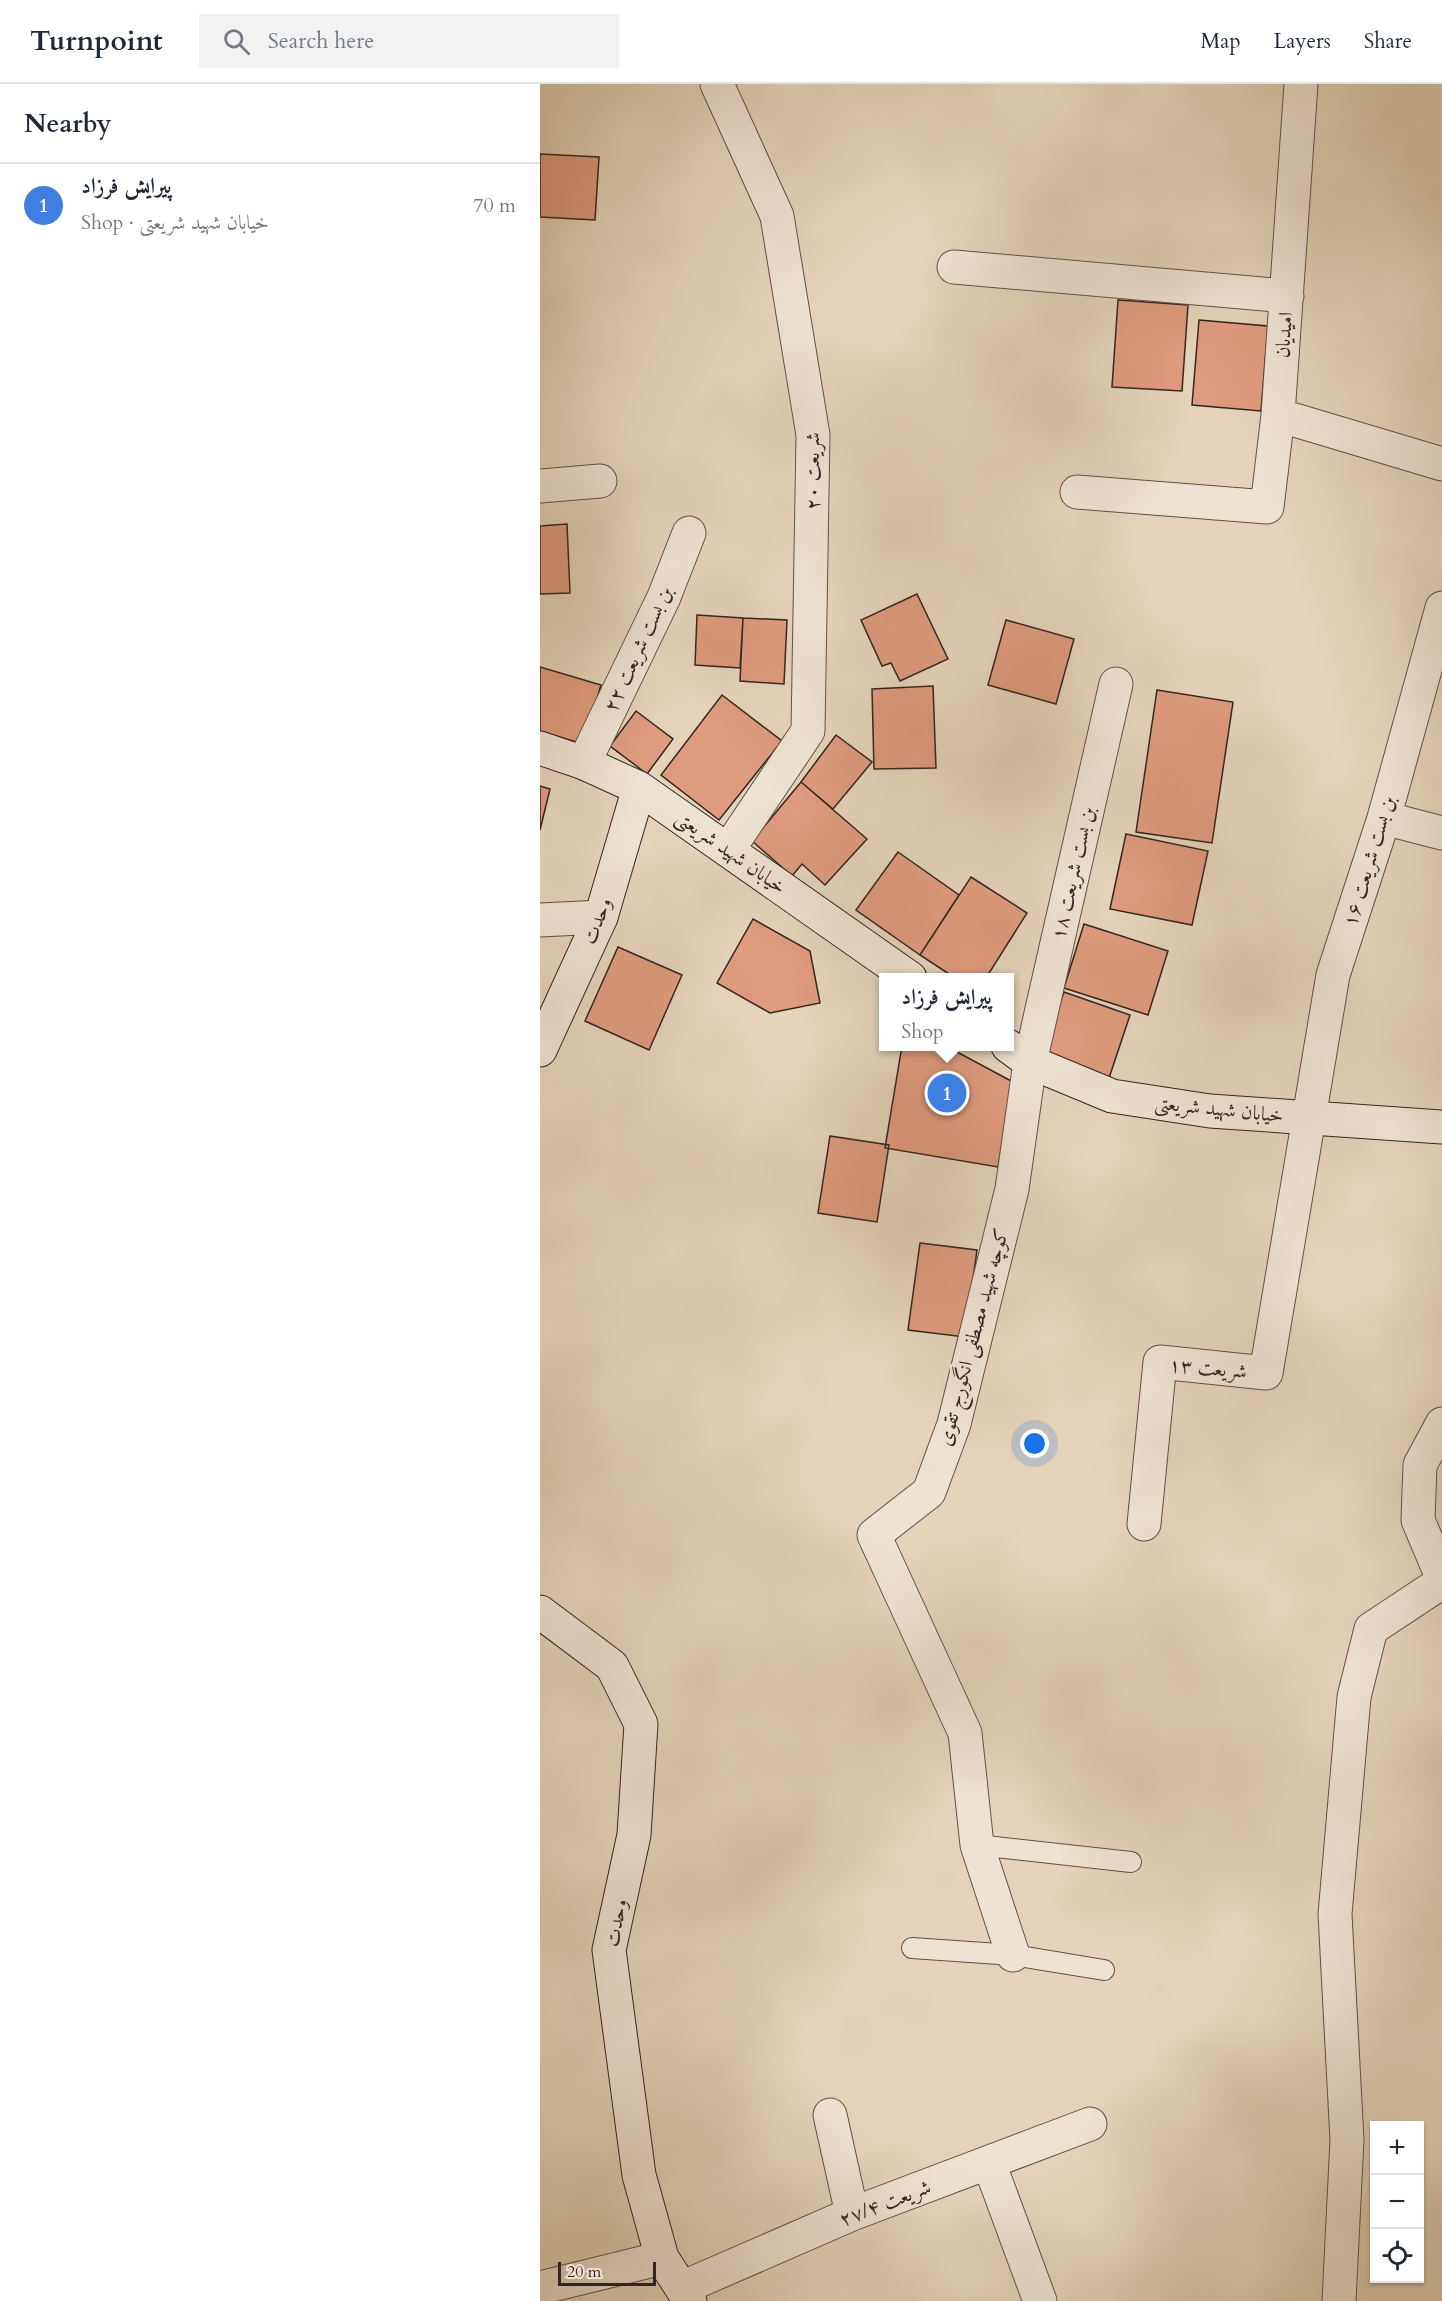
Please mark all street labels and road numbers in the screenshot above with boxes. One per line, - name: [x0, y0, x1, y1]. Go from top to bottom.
- street label: امیدیان: [1269, 311, 1299, 359]
- street label: شریعت ۲۰: [799, 432, 826, 510]
- street label: بن بست شریعت ۲۲: [597, 582, 679, 716]
- street label: بن بست شریعت ۱۶: [1336, 792, 1402, 930]
- street label: خیابان شهید شریعتی: [670, 804, 792, 901]
- street label: بن بست شریعت ۱۸: [1045, 804, 1101, 942]
- street label: وحدت: [576, 894, 618, 948]
- street label: خیابان شهید شریعتی: [1153, 1089, 1285, 1130]
- street label: کوچه شهید مصطفی انگورج تقوی: [931, 1225, 1019, 1450]
- street label: شریعت ۱۳: [1168, 1351, 1248, 1385]
- street label: وحدت: [599, 1897, 633, 1949]
- street label: شریعت ۲۷/۴: [835, 2173, 935, 2233]

